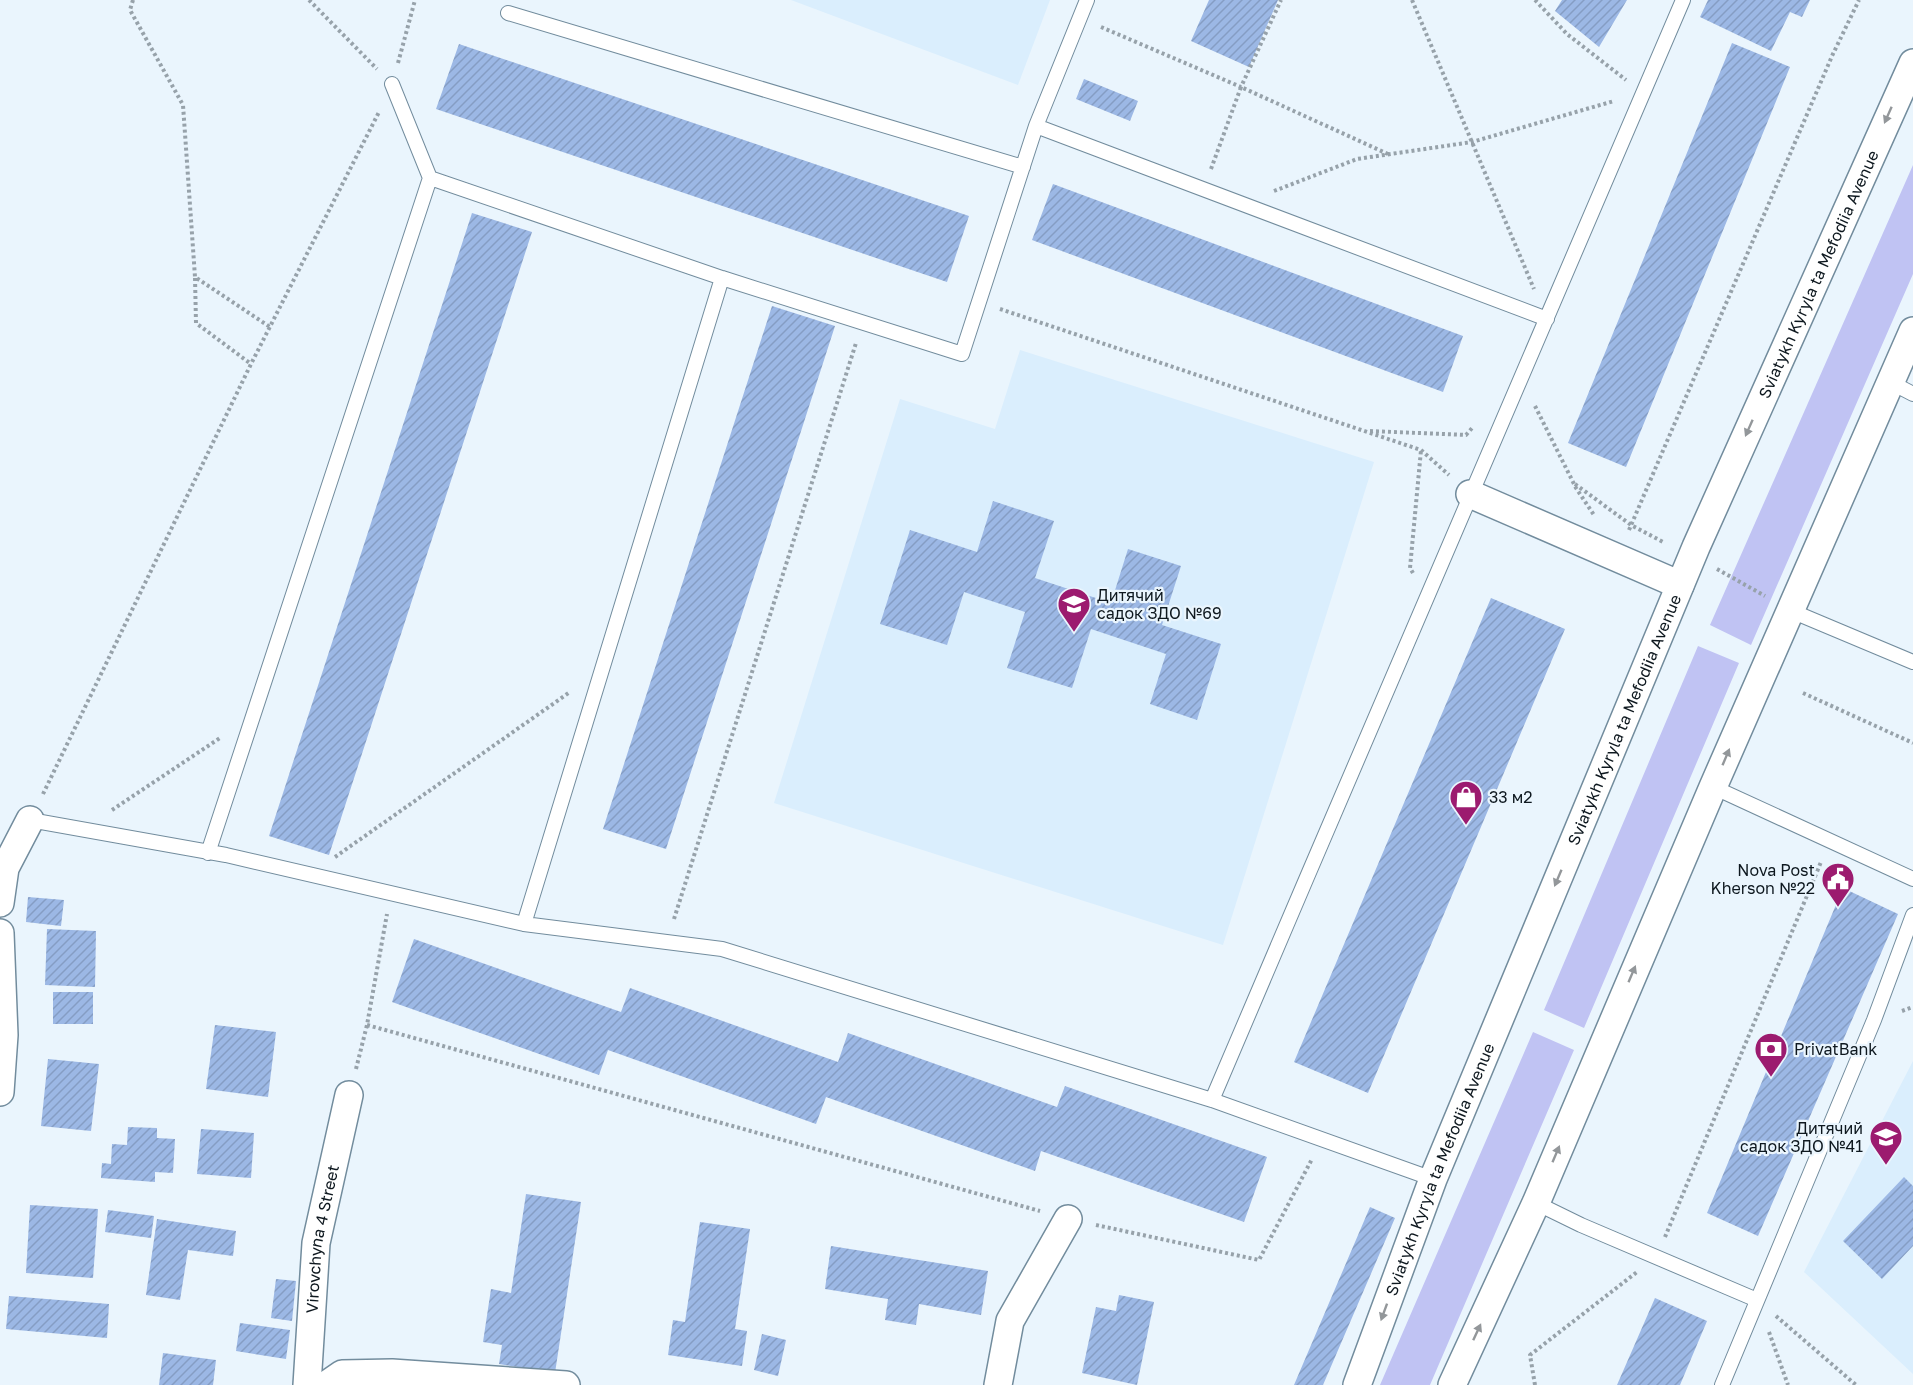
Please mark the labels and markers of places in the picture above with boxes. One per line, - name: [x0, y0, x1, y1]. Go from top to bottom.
- place label: Дитячий садок ЗДО №69: [1097, 585, 1222, 623]
- school or university icon: Дитячий садок ЗДО №69: [1056, 586, 1092, 633]
- shop icon: 33 м2: [1448, 779, 1484, 826]
- place label: 33 м2: [1489, 787, 1533, 807]
- place label: Nova Post Kherson №22: [1711, 860, 1815, 898]
- public building icon: Nova Post Kherson №22: [1820, 861, 1856, 908]
- bank icon: PrivatBank: [1753, 1031, 1789, 1078]
- place label: PrivatBank: [1794, 1039, 1877, 1059]
- place label: Дитячий садок ЗДО №41: [1740, 1118, 1863, 1156]
- school or university icon: Дитячий садок ЗДО №41: [1868, 1119, 1904, 1166]

